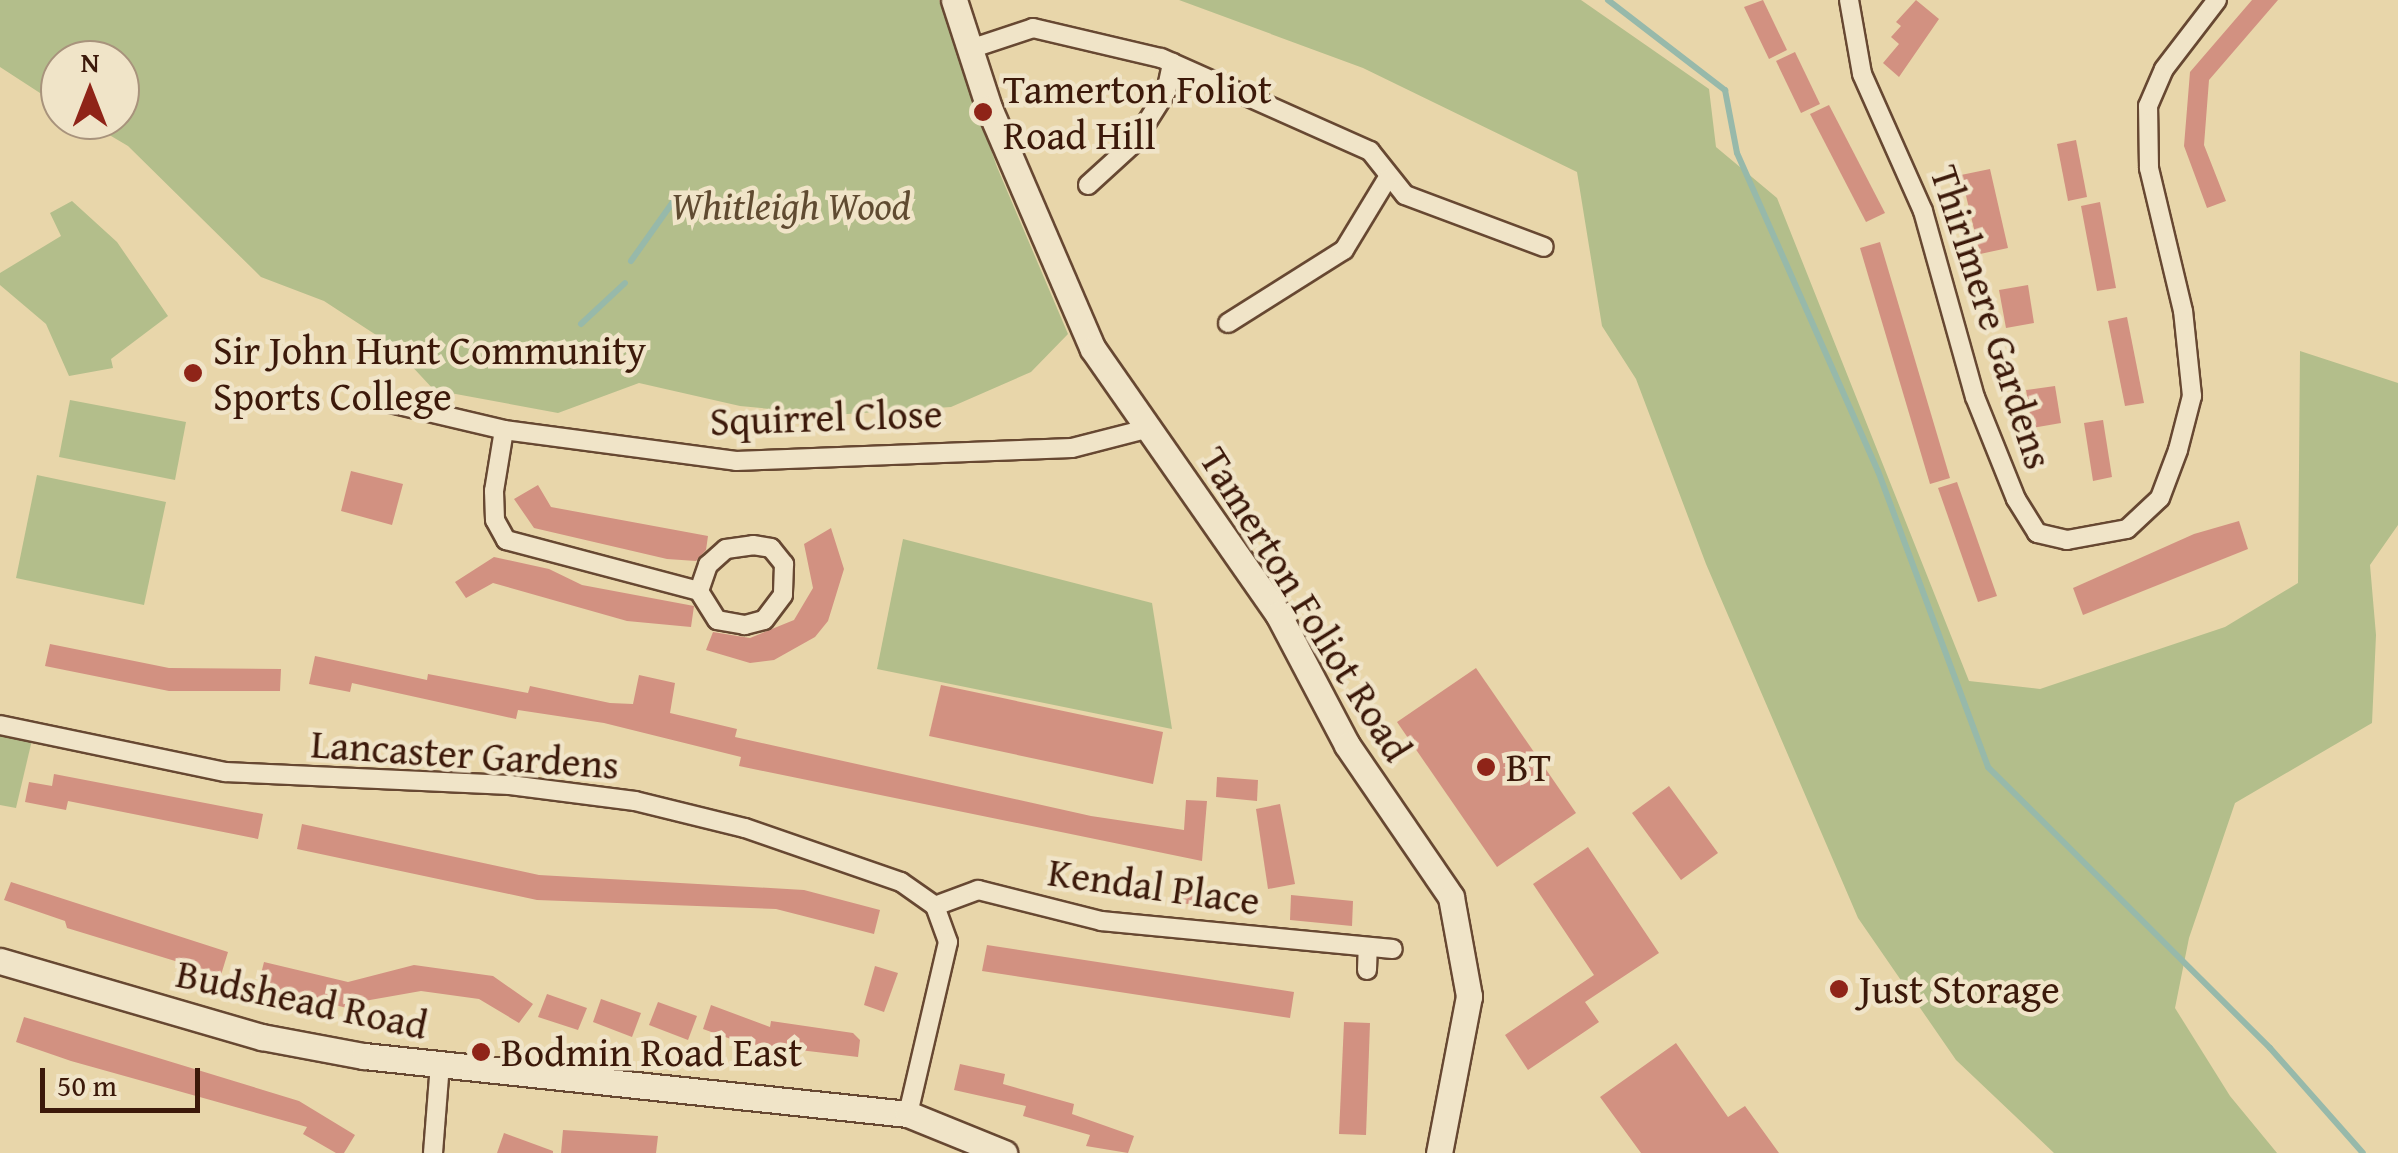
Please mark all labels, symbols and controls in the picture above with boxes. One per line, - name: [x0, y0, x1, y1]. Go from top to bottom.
- north arrow: [40, 40, 140, 140]
- text: N: [81, 41, 99, 82]
- place label: Tamerton Foliot Road Hill: [1003, 65, 1272, 159]
- marker: Tamerton Foliot Road Hill: [972, 101, 994, 123]
- street label: Thirlmere Gardens: [1920, 159, 2064, 475]
- park label: Whitleigh Wood: [671, 181, 911, 229]
- place label: Sir John Hunt Community Sports College: [213, 326, 646, 420]
- marker: Sir John Hunt Community Sports College: [182, 362, 204, 384]
- street label: Squirrel Close: [709, 389, 943, 445]
- street label: Tamerton Foliot Road: [1190, 438, 1422, 770]
- street label: Lancaster Gardens: [309, 719, 621, 789]
- place label: BT: [1506, 743, 1551, 791]
- marker: BT: [1475, 756, 1497, 778]
- street label: Kendal Place: [1045, 847, 1263, 925]
- street label: Budshead Road: [172, 949, 432, 1049]
- place label: Just Storage: [1859, 965, 2060, 1013]
- marker: Just Storage: [1828, 978, 1850, 1000]
- place label: Bodmin Road East: [501, 1028, 802, 1076]
- marker: Bodmin Road East: [470, 1041, 492, 1063]
- scale bar: [45, 1048, 205, 1110]
- text: 50 m: [57, 1063, 117, 1107]

